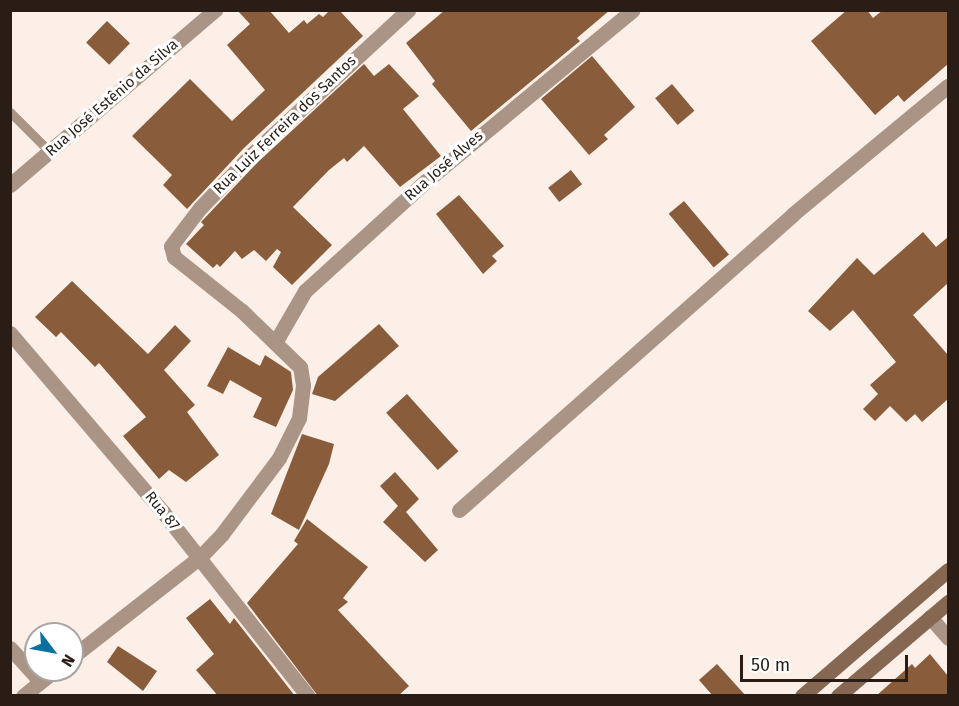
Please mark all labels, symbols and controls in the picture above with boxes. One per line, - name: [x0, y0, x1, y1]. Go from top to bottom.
- street label: Rua José Estênio da Silva: [42, 36, 182, 160]
- street label: Rua Luiz Ferreira dos Santos: [210, 52, 360, 198]
- street label: Rua José Alves: [401, 127, 487, 205]
- street label: Rua 87: [141, 488, 183, 534]
- north arrow: [24, 622, 84, 682]
- scale bar: [743, 643, 911, 681]
- text: N: [57, 651, 79, 670]
- text: 50 m: [751, 654, 790, 676]

